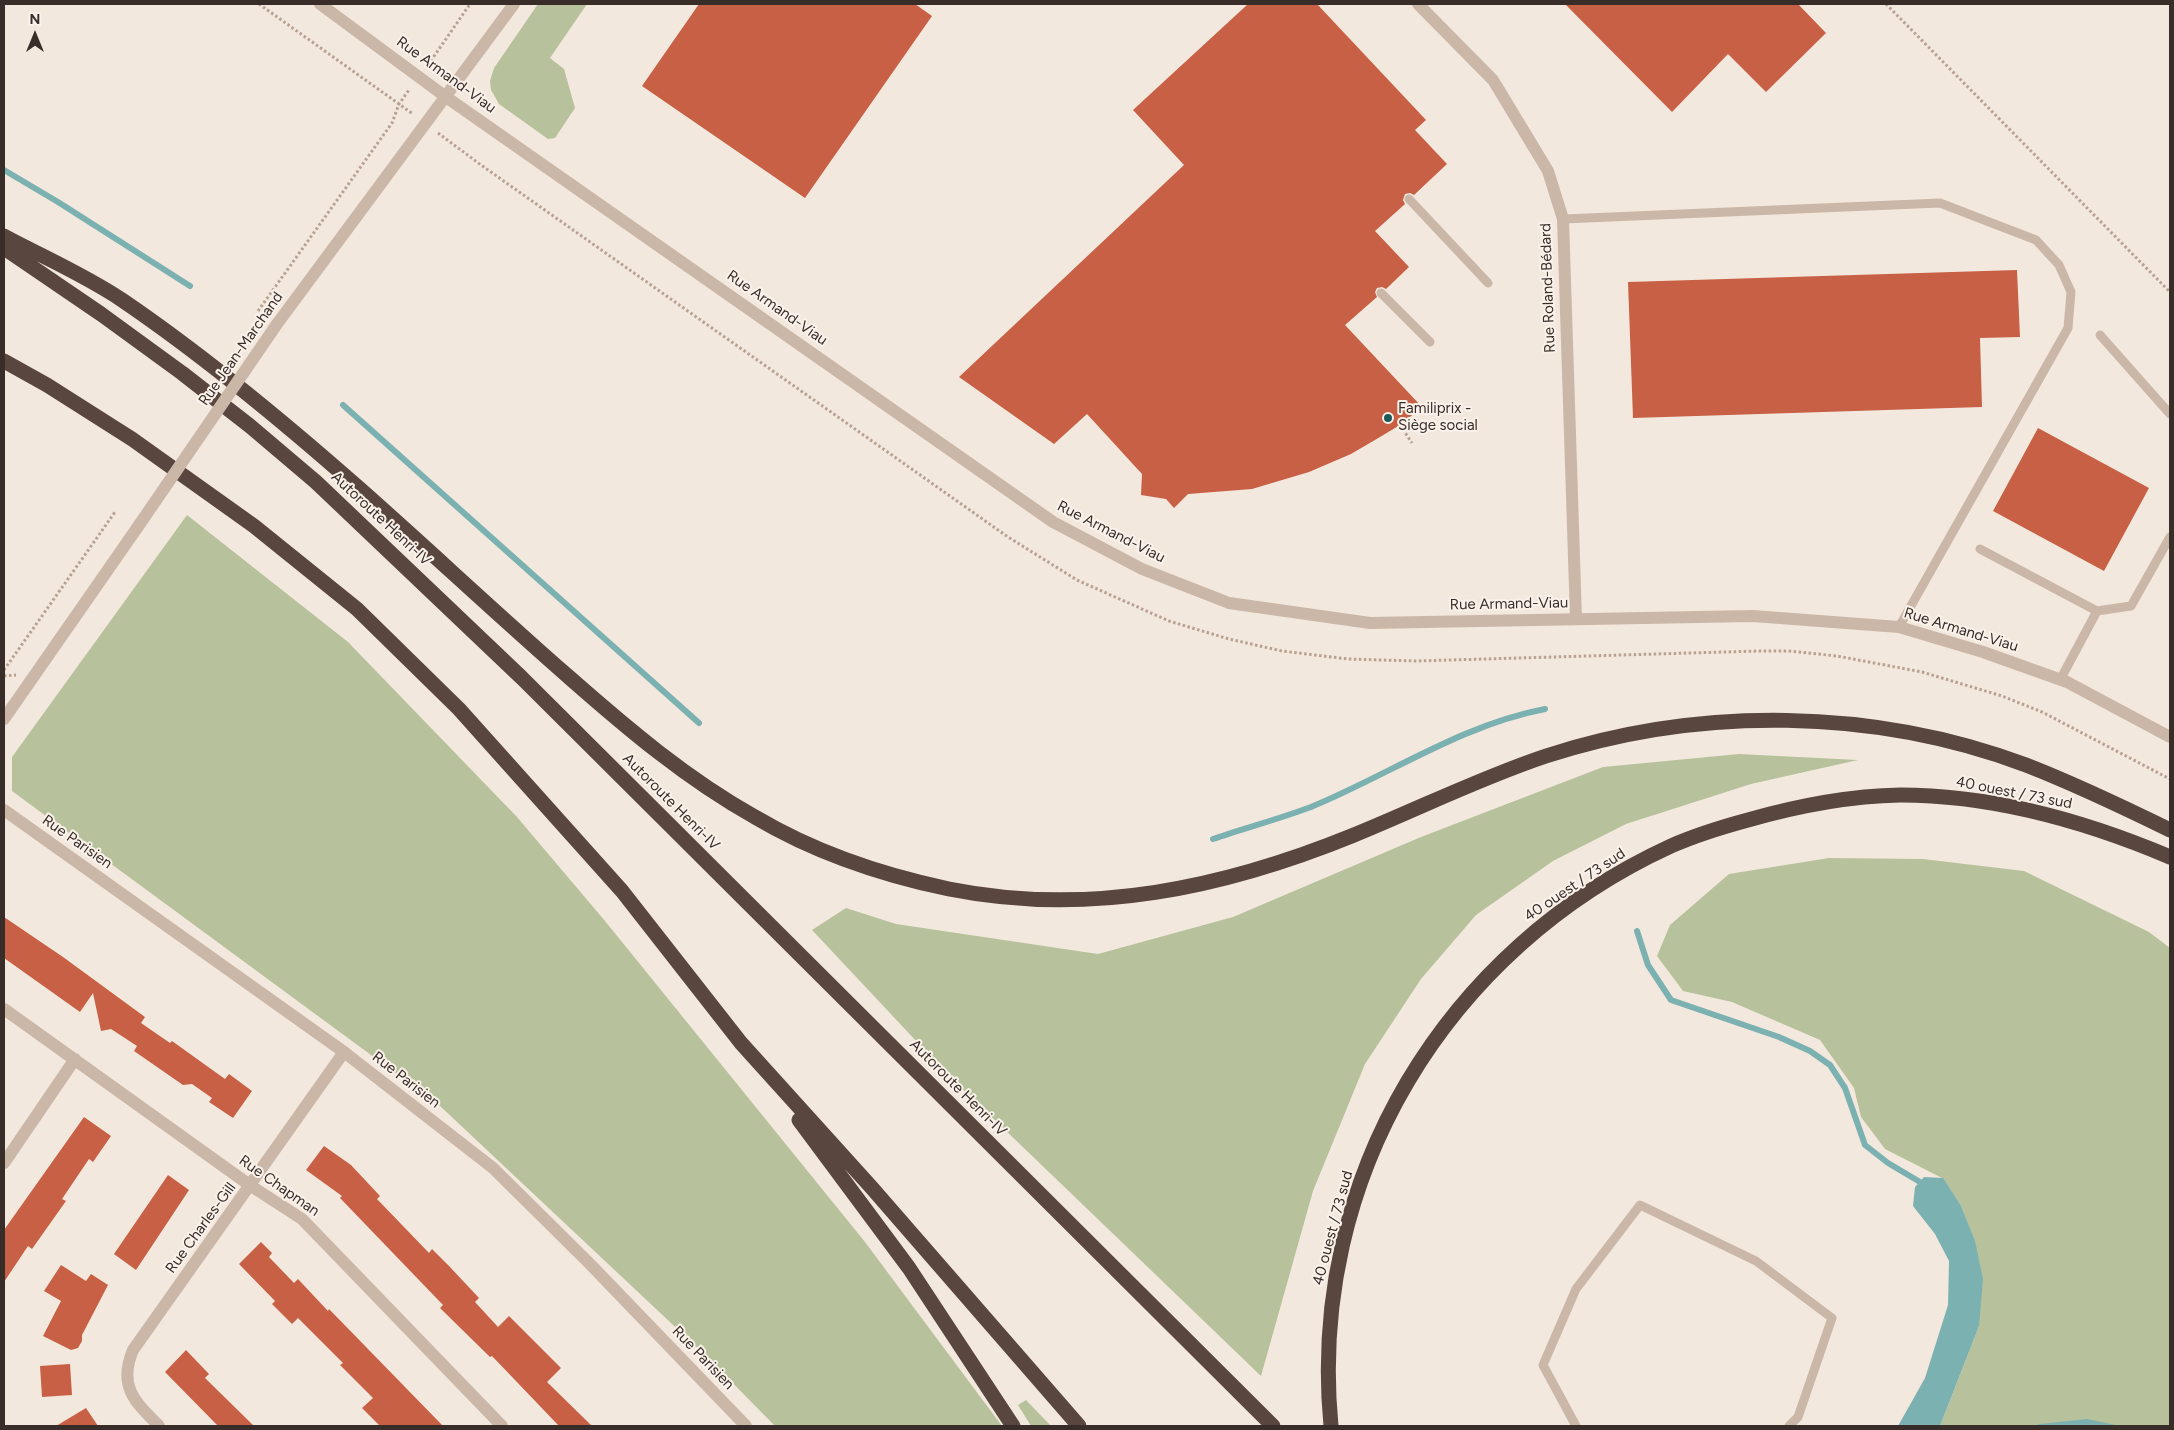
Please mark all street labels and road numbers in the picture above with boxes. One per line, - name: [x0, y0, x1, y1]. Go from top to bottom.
- street label: Rue Armand-Viau: [393, 33, 499, 117]
- street label: Rue Roland-Bédard: [1537, 223, 1559, 353]
- street label: Rue Armand-Viau: [723, 267, 831, 349]
- street label: Rue Jean-Marchand: [195, 289, 287, 409]
- street label: Autoroute Henri-IV: [327, 468, 435, 570]
- street label: Rue Armand-Viau: [1054, 497, 1168, 567]
- street label: Rue Armand-Viau: [1450, 594, 1568, 614]
- street label: Rue Armand-Viau: [1902, 604, 2020, 656]
- street label: Autoroute Henri-IV: [619, 750, 723, 854]
- street label: 40 ouest / 73 sud: [1954, 773, 2074, 813]
- street label: Rue Parisien: [38, 811, 116, 873]
- street label: 40 ouest / 73 sud: [1521, 845, 1629, 925]
- street label: Autoroute Henri-IV: [906, 1036, 1010, 1140]
- street label: Rue Parisien: [368, 1048, 444, 1112]
- street label: Rue Chapman: [235, 1152, 323, 1220]
- street label: 40 ouest / 73 sud: [1309, 1169, 1357, 1287]
- street label: Rue Charles-Gill: [162, 1179, 240, 1277]
- street label: Rue Parisien: [668, 1322, 738, 1394]

